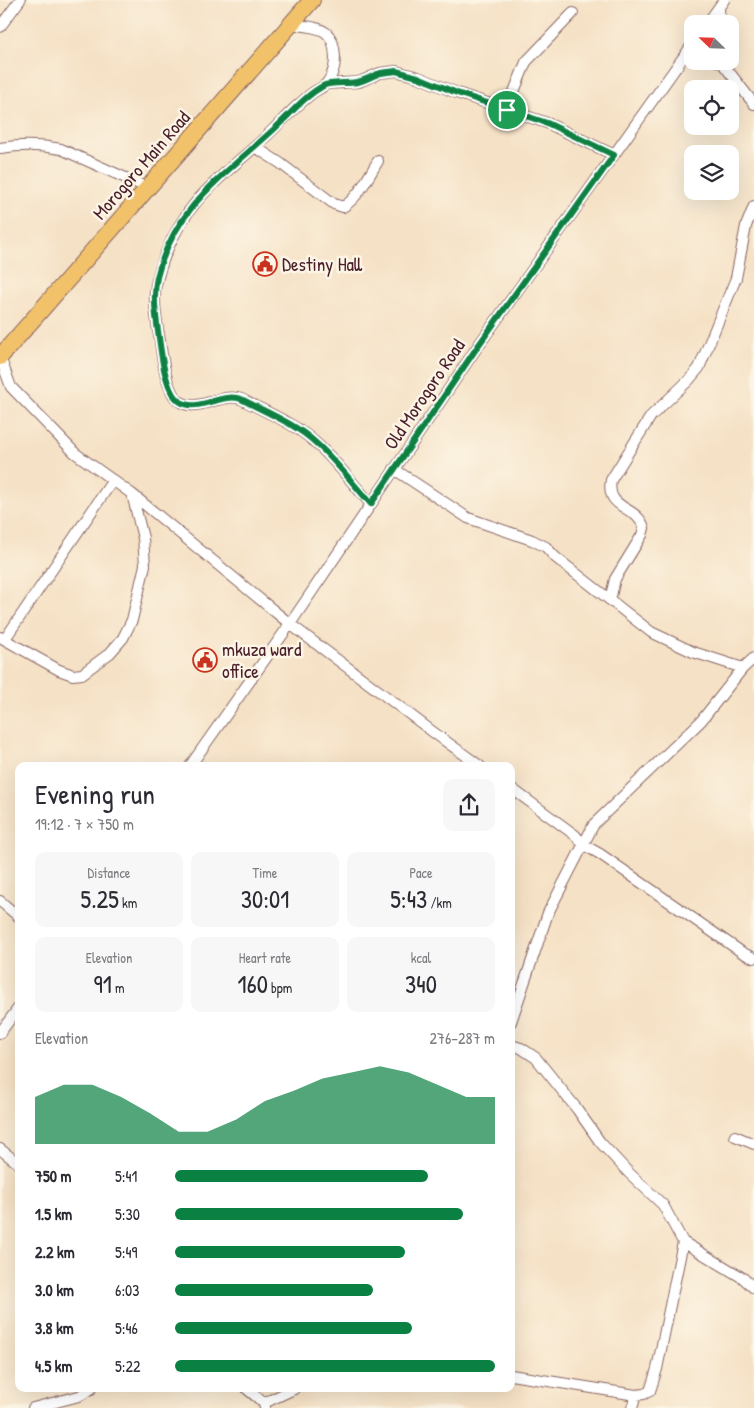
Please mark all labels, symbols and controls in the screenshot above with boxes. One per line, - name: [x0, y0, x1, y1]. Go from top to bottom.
- north arrow: [684, 15, 739, 70]
- map controls: [684, 15, 739, 200]
- button: locate: [684, 80, 739, 135]
- pin: [486, 89, 528, 131]
- icon: arrive: [493, 96, 521, 124]
- street label: Morogoro Main Road: [86, 105, 196, 225]
- button: layers: [684, 145, 739, 200]
- public building icon: Destiny Hall: [252, 251, 278, 277]
- place label: Destiny Hall: [282, 251, 363, 277]
- street label: Old Morogoro Road: [377, 333, 471, 454]
- place label: mkuza ward office: [222, 636, 302, 684]
- public building icon: mkuza ward office: [192, 647, 218, 673]
- text: Evening run: [35, 775, 155, 813]
- button: share: [443, 779, 495, 831]
- text: 19:12 · 7 × 750 m: [35, 813, 134, 835]
- text: Distance: [88, 863, 130, 882]
- text: Time: [253, 863, 277, 882]
- text: Pace: [409, 863, 433, 882]
- text: 5.25: [81, 882, 119, 916]
- text: 30:01: [241, 882, 289, 916]
- text: 5:43: [390, 882, 427, 916]
- text: km: [119, 893, 137, 912]
- text: /km: [427, 893, 452, 912]
- text: Elevation: [86, 948, 132, 967]
- text: Heart rate: [239, 948, 291, 967]
- text: kcal: [411, 948, 431, 967]
- text: 91: [93, 967, 112, 1001]
- text: 160: [238, 967, 268, 1001]
- text: 340: [405, 967, 437, 1001]
- text: m: [112, 978, 125, 997]
- text: bpm: [268, 978, 292, 997]
- text: Elevation: [35, 1027, 88, 1049]
- text: 276–287 m: [430, 1027, 495, 1049]
- text: 750 m: [35, 1165, 71, 1187]
- text: 5:41: [115, 1165, 137, 1187]
- text: 1.5 km: [35, 1203, 72, 1225]
- text: 5:30: [115, 1203, 140, 1225]
- text: 2.2 km: [35, 1241, 75, 1263]
- text: 5:49: [115, 1241, 137, 1263]
- text: 3.0 km: [35, 1279, 74, 1301]
- text: 6:03: [115, 1279, 139, 1301]
- text: 3.8 km: [35, 1317, 74, 1339]
- text: 5:46: [115, 1317, 138, 1339]
- text: 4.5 km: [35, 1355, 72, 1377]
- text: 5:22: [115, 1355, 140, 1377]

